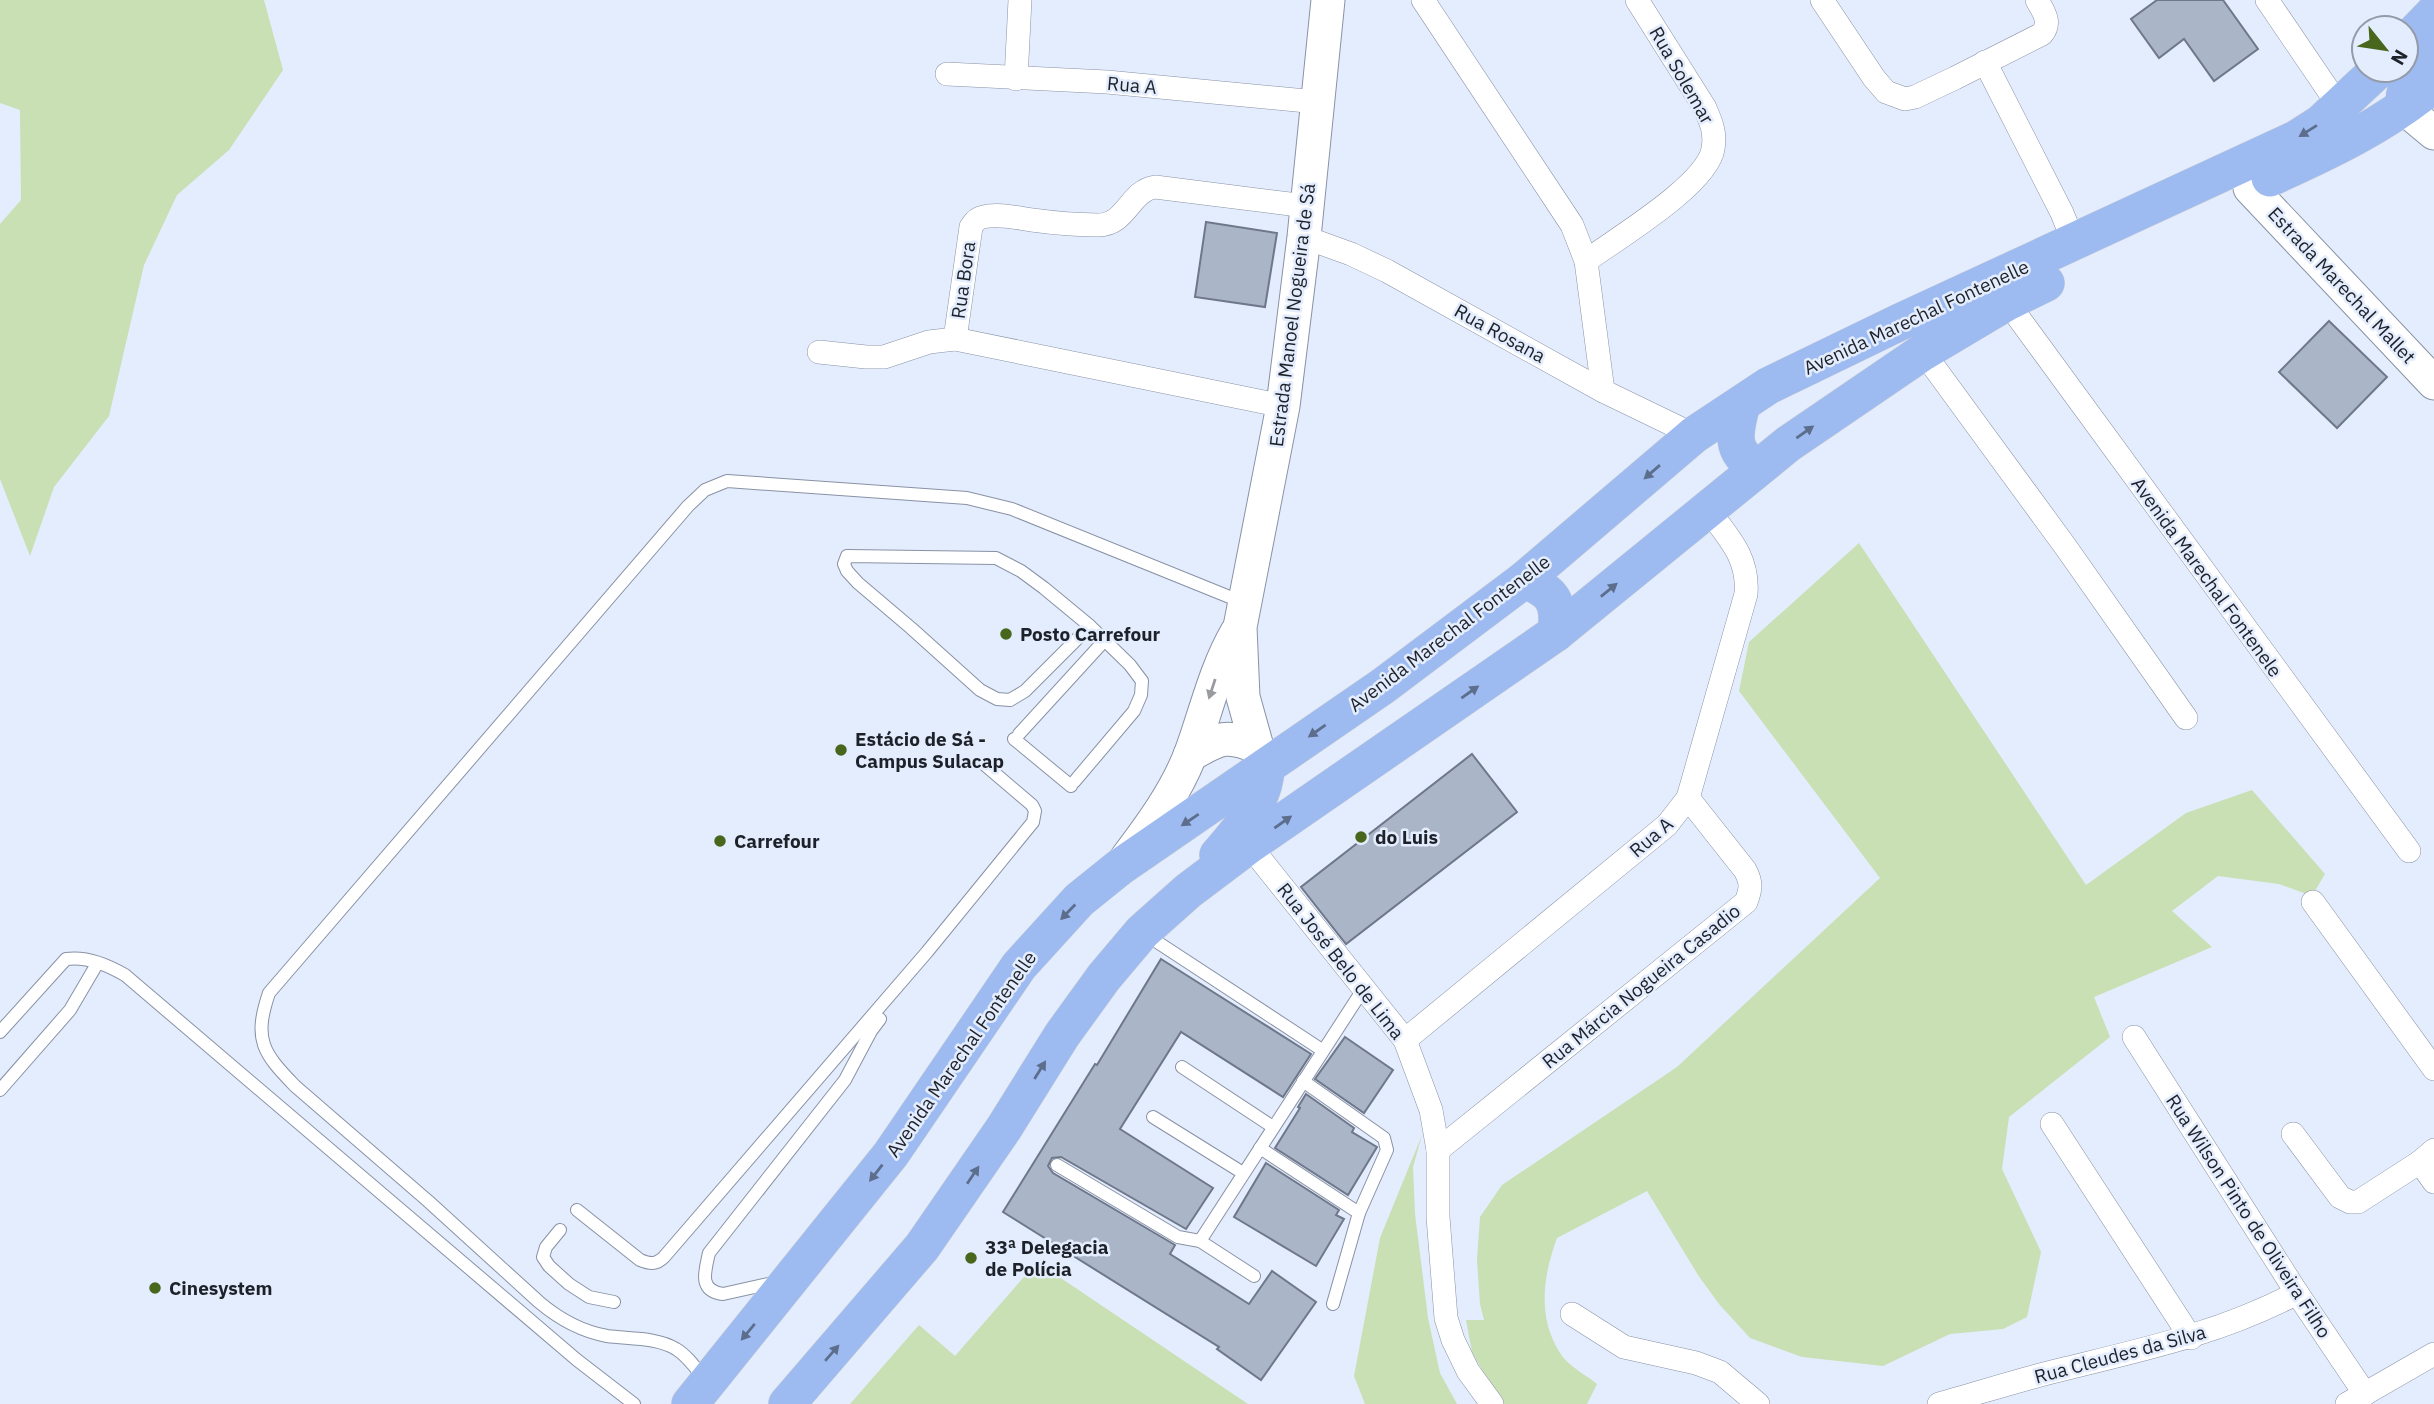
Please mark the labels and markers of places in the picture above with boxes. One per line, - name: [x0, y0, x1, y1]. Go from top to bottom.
- place label: Posto Carrefour: [1020, 622, 1161, 646]
- marker: Posto Carrefour: [998, 626, 1014, 642]
- place label: Estácio de Sá - Campus Sulacap: [855, 727, 1004, 773]
- marker: Estácio de Sá - Campus Sulacap: [833, 742, 849, 758]
- place label: do Luis: [1375, 825, 1438, 849]
- place label: Carrefour: [734, 829, 820, 853]
- marker: do Luis: [1353, 829, 1369, 845]
- marker: Carrefour: [712, 833, 728, 849]
- place label: 33ª Delegacia de Polícia: [985, 1235, 1109, 1281]
- marker: 33ª Delegacia de Polícia: [963, 1250, 979, 1266]
- place label: Cinesystem: [169, 1276, 272, 1300]
- marker: Cinesystem: [147, 1280, 163, 1296]

